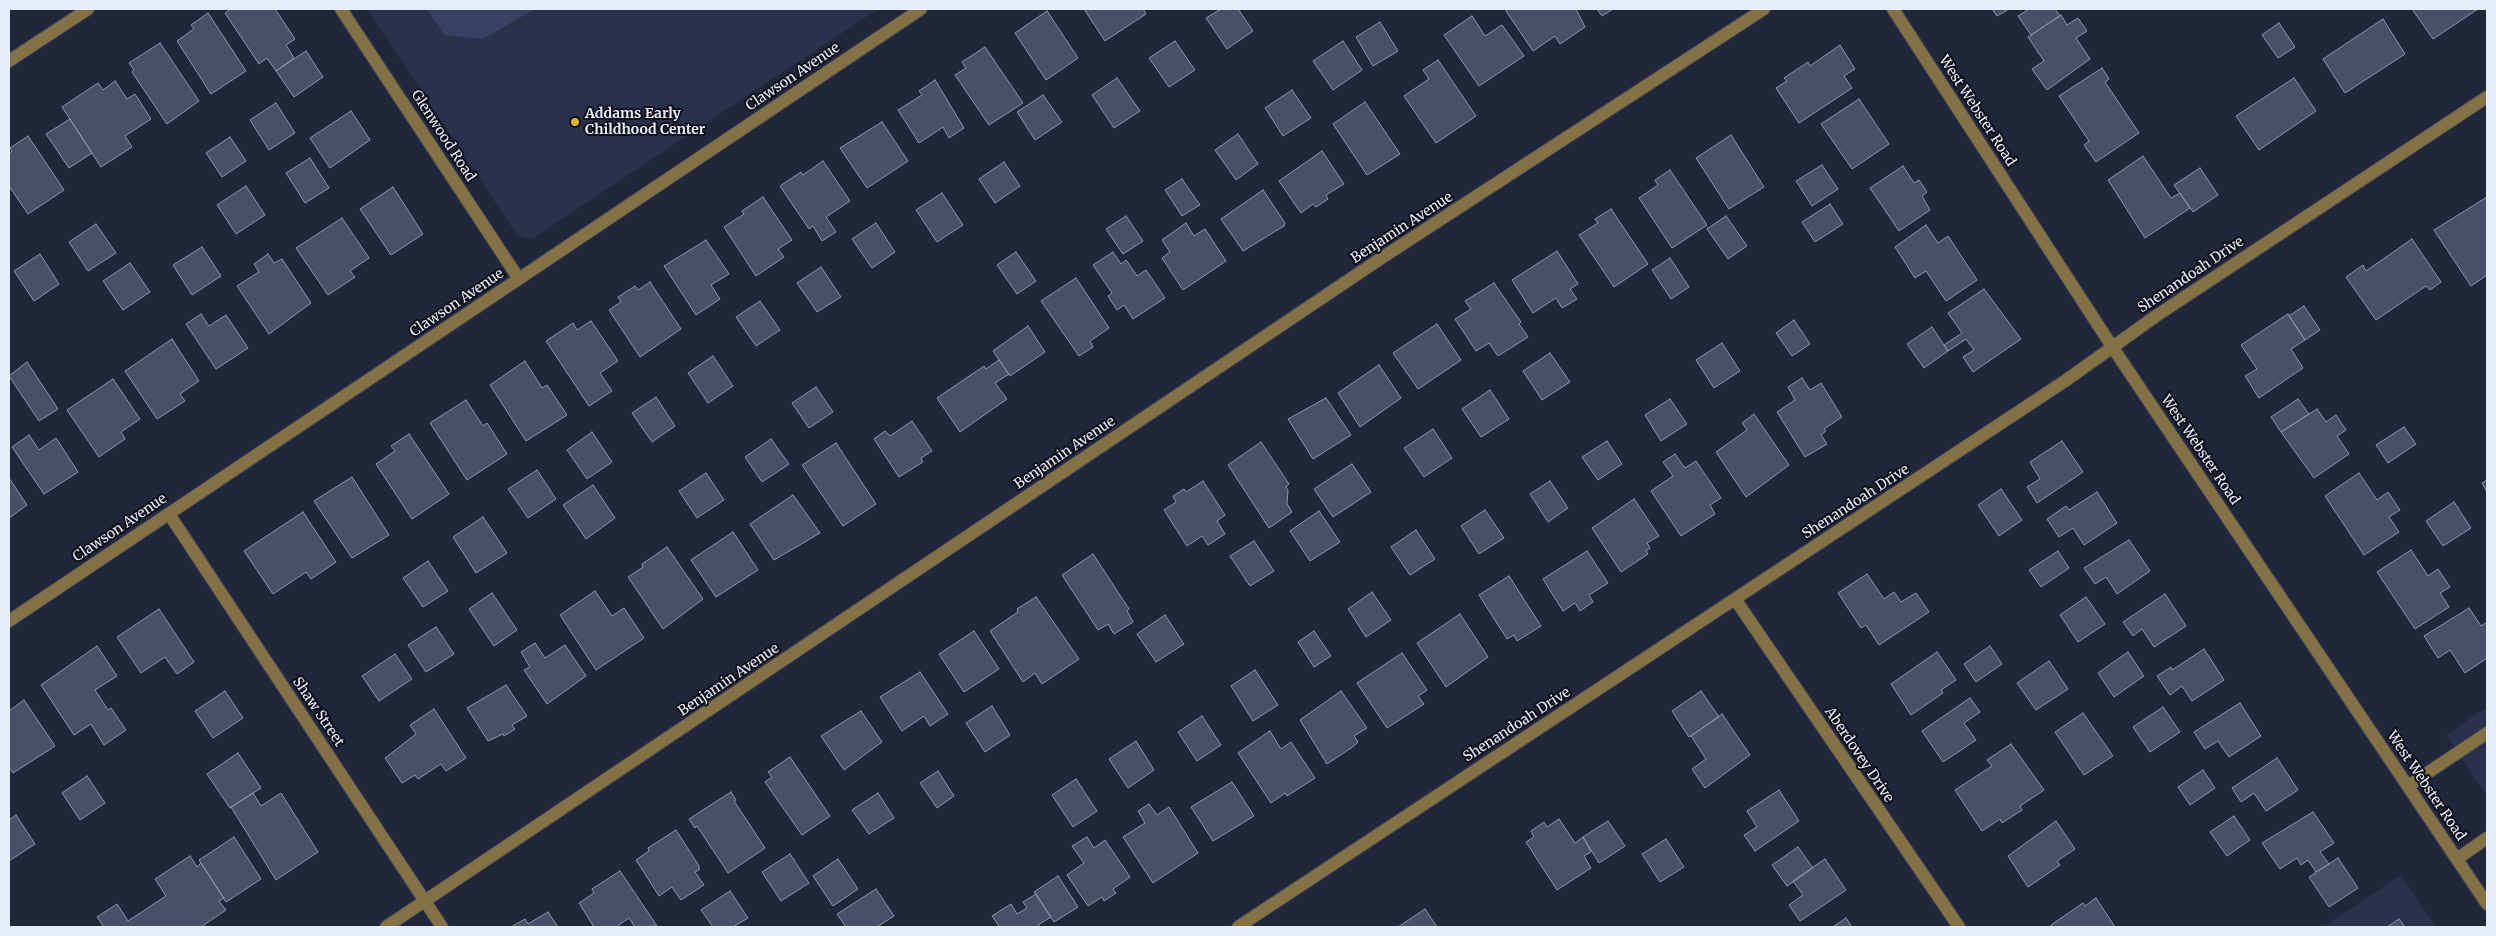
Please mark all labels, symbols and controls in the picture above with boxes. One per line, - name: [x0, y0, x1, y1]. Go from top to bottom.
- street label: Clawson Avenue: [743, 39, 843, 115]
- street label: West Webster Road: [1935, 53, 2019, 169]
- street label: Glenwood Road: [407, 87, 479, 185]
- place label: Addams Early Childhood Center: [585, 106, 705, 138]
- marker: Addams Early Childhood Center: [569, 116, 581, 128]
- street label: Benjamin Avenue: [1348, 189, 1456, 267]
- street label: Shenandoah Drive: [2135, 233, 2247, 317]
- street label: Clawson Avenue: [407, 265, 507, 341]
- street label: West Webster Road: [2157, 392, 2243, 508]
- street label: Benjamin Avenue: [1011, 413, 1119, 493]
- street label: Shenandoah Drive: [1799, 461, 1913, 543]
- street label: Clawson Avenue: [70, 490, 170, 566]
- street label: Benjamin Avenue: [675, 640, 783, 720]
- street label: Shaw Street: [289, 674, 347, 750]
- street label: Shenandoah Drive: [1460, 684, 1574, 766]
- street label: Aberdovey Drive: [1821, 704, 1897, 806]
- street label: West Webster Road: [2383, 728, 2469, 844]

